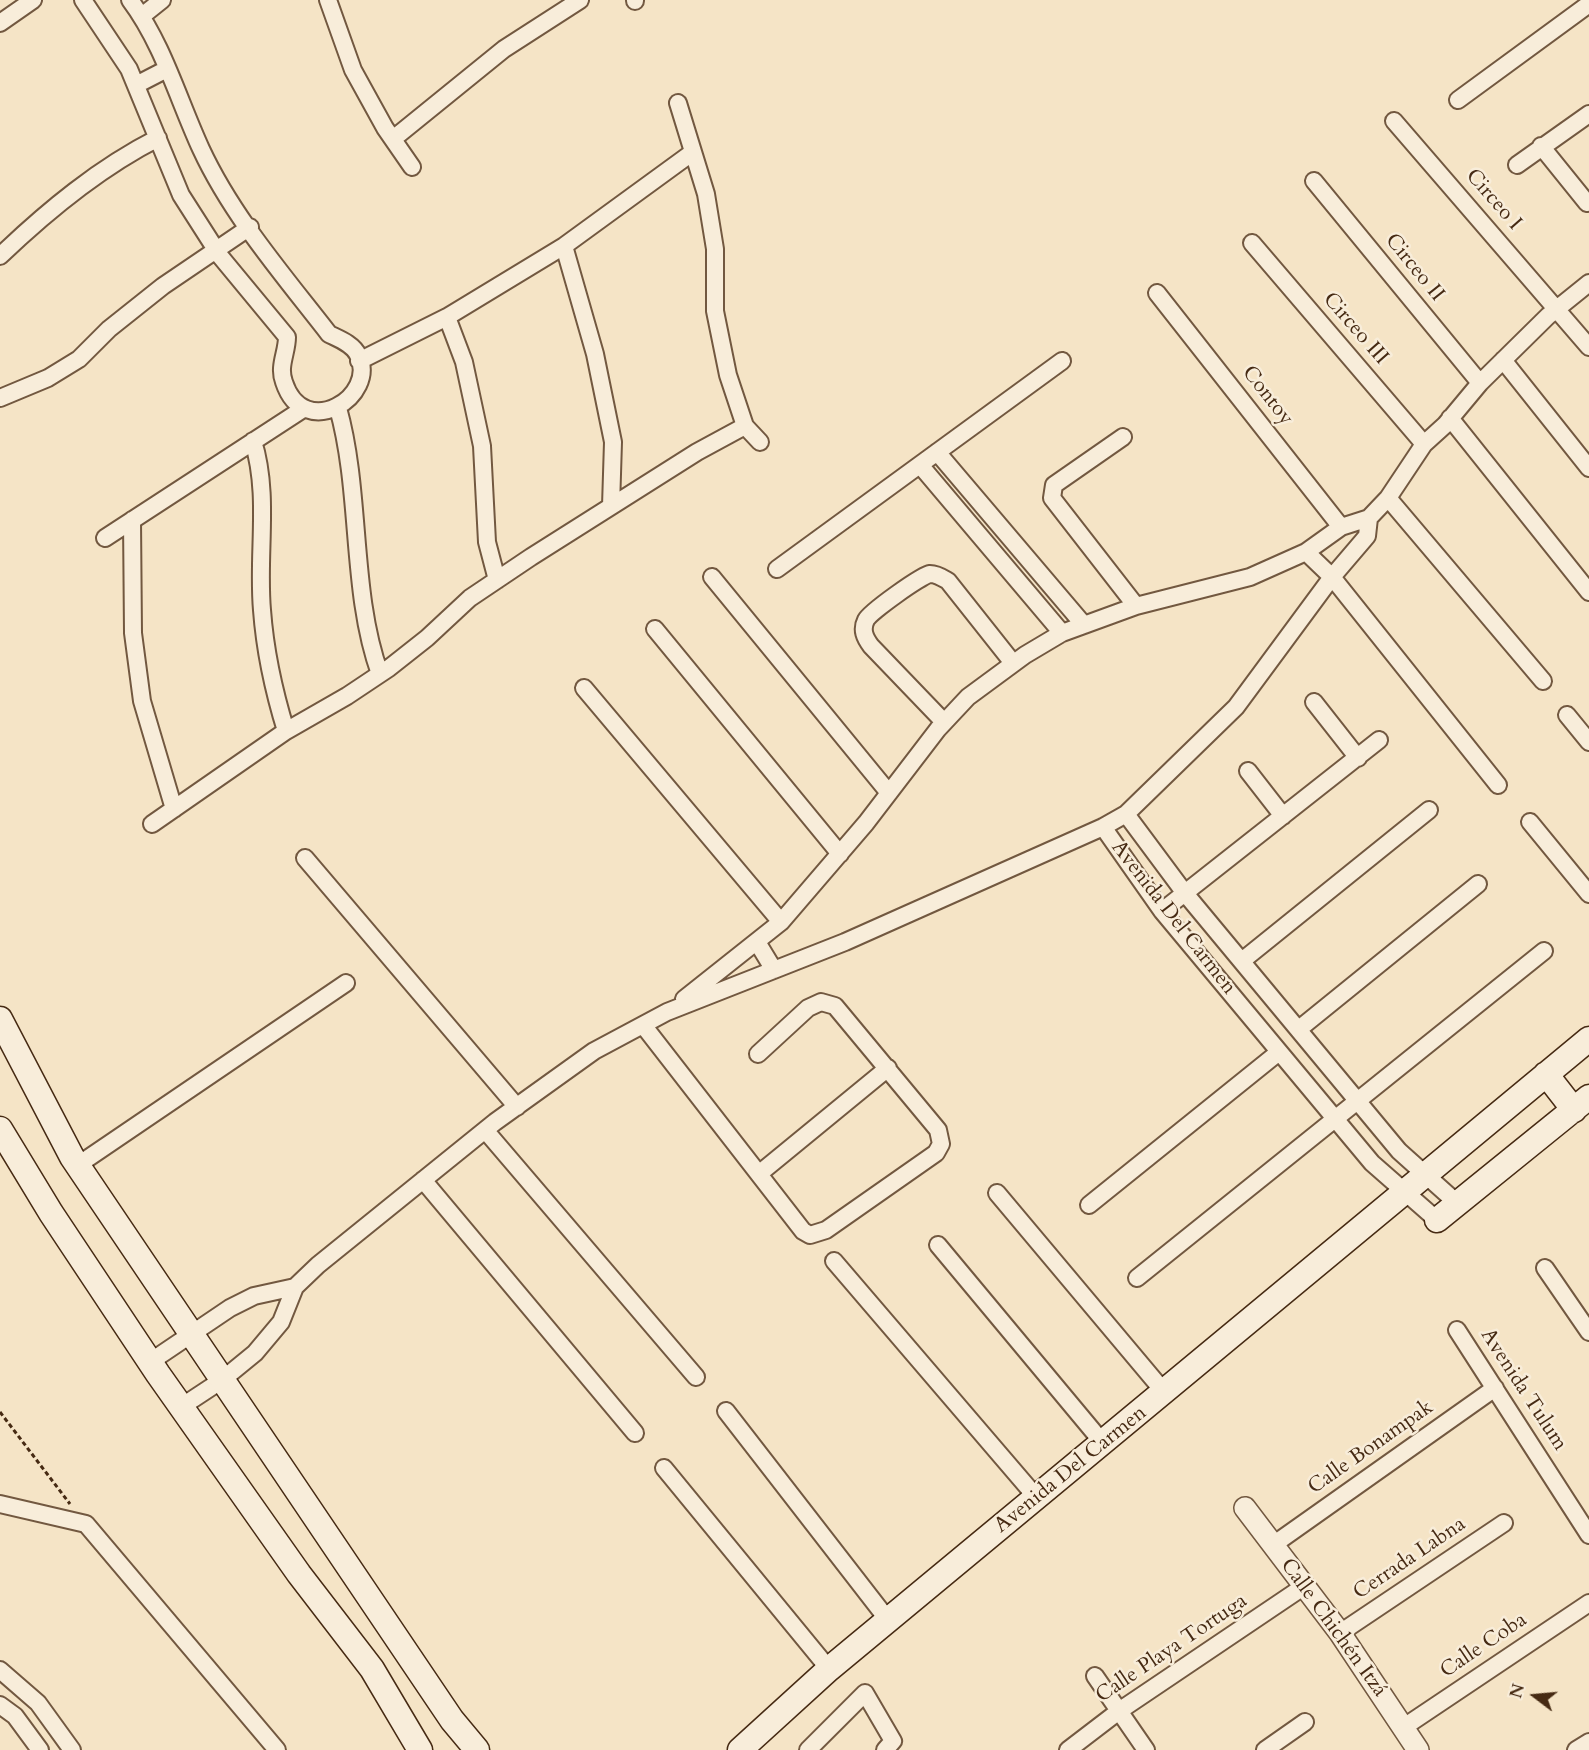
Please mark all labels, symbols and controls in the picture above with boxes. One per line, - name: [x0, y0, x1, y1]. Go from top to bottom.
- street label: Circeo I: [1460, 164, 1526, 236]
- street label: Circeo II: [1379, 229, 1449, 307]
- street label: Circeo III: [1317, 288, 1393, 370]
- street label: Contoy: [1236, 361, 1298, 431]
- street label: Avenida Del Carmen: [1105, 836, 1241, 1000]
- street label: Avenida Tulum: [1474, 1324, 1572, 1456]
- street label: Calle Bonampak: [1304, 1396, 1438, 1500]
- street label: Avenida Del Carmen: [990, 1401, 1152, 1539]
- street label: Cerrada Labna: [1349, 1512, 1471, 1606]
- street label: Calle Chichén Itzá: [1274, 1554, 1392, 1702]
- street label: Calle Playa Tortuga: [1092, 1589, 1252, 1709]
- street label: Calle Coba: [1436, 1608, 1532, 1684]
- north arrow: [1505, 1666, 1565, 1726]
- text: N: [1505, 1681, 1530, 1701]

